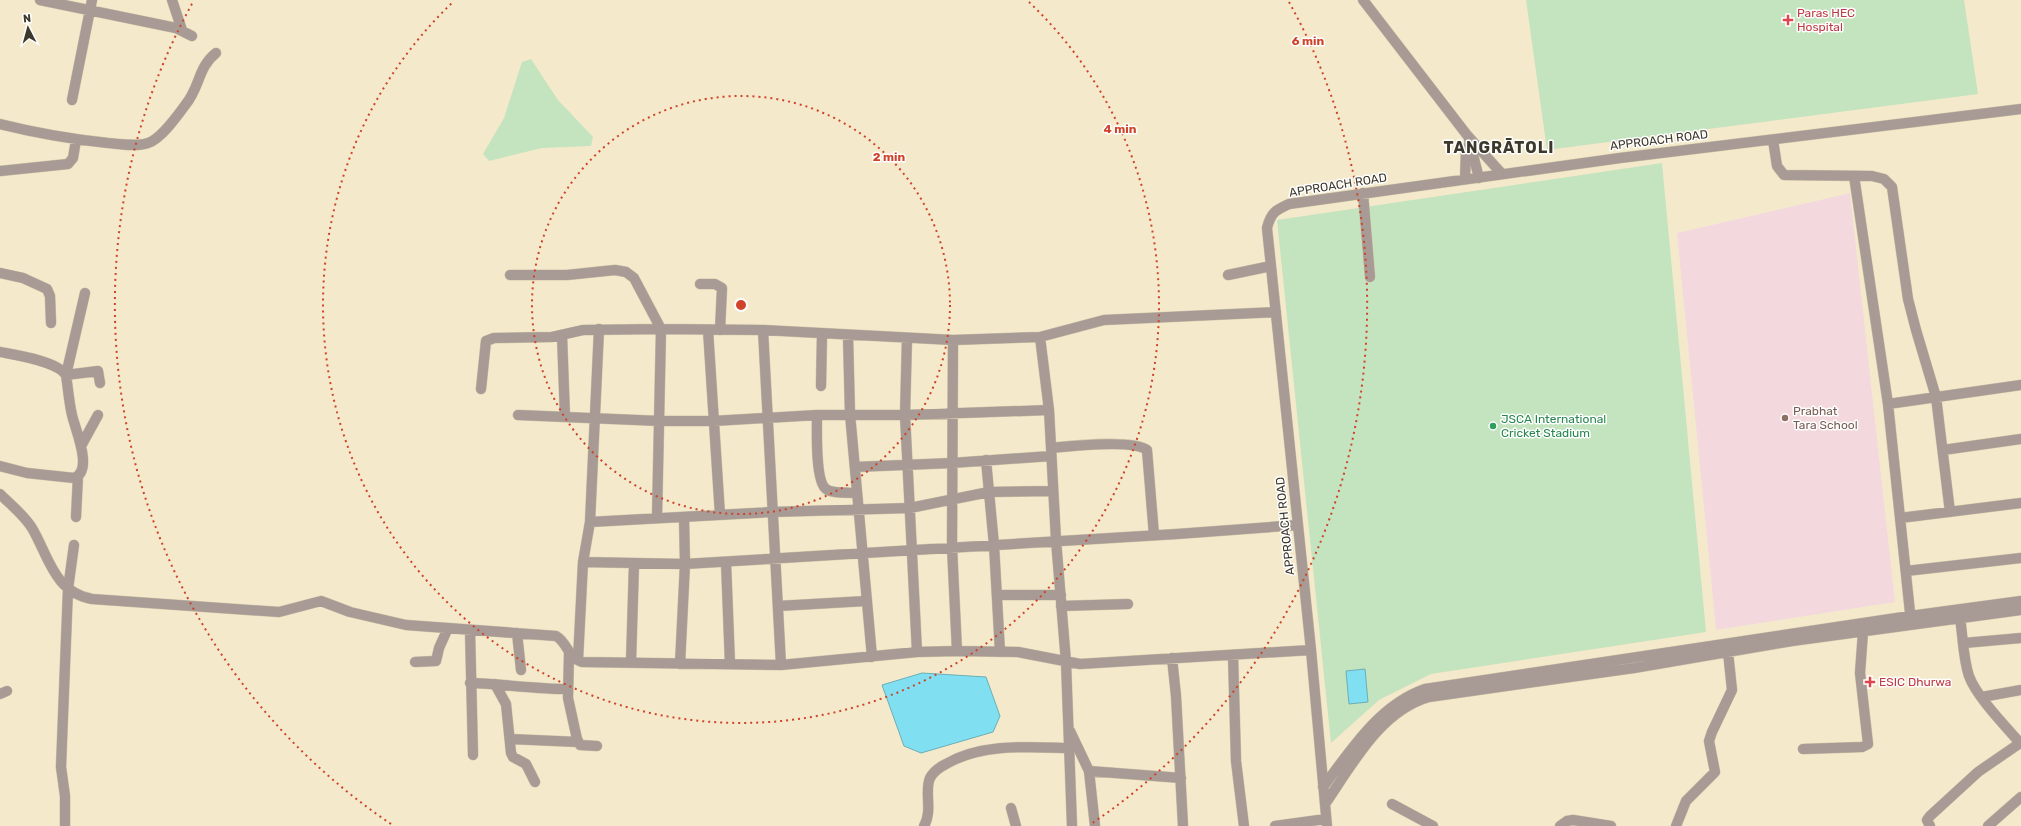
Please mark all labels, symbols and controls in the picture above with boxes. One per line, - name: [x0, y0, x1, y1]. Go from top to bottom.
- place label: Paras HEC Hospital: [1797, 6, 1855, 34]
- north arrow: [8, 8, 48, 48]
- text: N: [22, 12, 32, 25]
- marker: Paras HEC Hospital: [1782, 14, 1794, 26]
- text: 6 min: [1292, 34, 1325, 48]
- text: 4 min: [1104, 122, 1137, 136]
- street label: APPROACH ROAD: [1609, 127, 1709, 153]
- district label: TANGRĀTOLI: [1444, 138, 1554, 157]
- text: 2 min: [873, 150, 906, 164]
- street label: APPROACH ROAD: [1288, 170, 1388, 200]
- centre of rings: [734, 298, 748, 312]
- place label: Prabhat Tara School: [1793, 404, 1858, 432]
- place label: JSCA International Cricket Stadium: [1501, 412, 1606, 440]
- marker: Prabhat Tara School: [1780, 413, 1790, 423]
- marker: JSCA International Cricket Stadium: [1488, 421, 1498, 431]
- street label: APPROACH ROAD: [1273, 476, 1297, 576]
- place label: ESIC Dhurwa: [1879, 675, 1951, 689]
- marker: ESIC Dhurwa: [1864, 676, 1876, 688]

